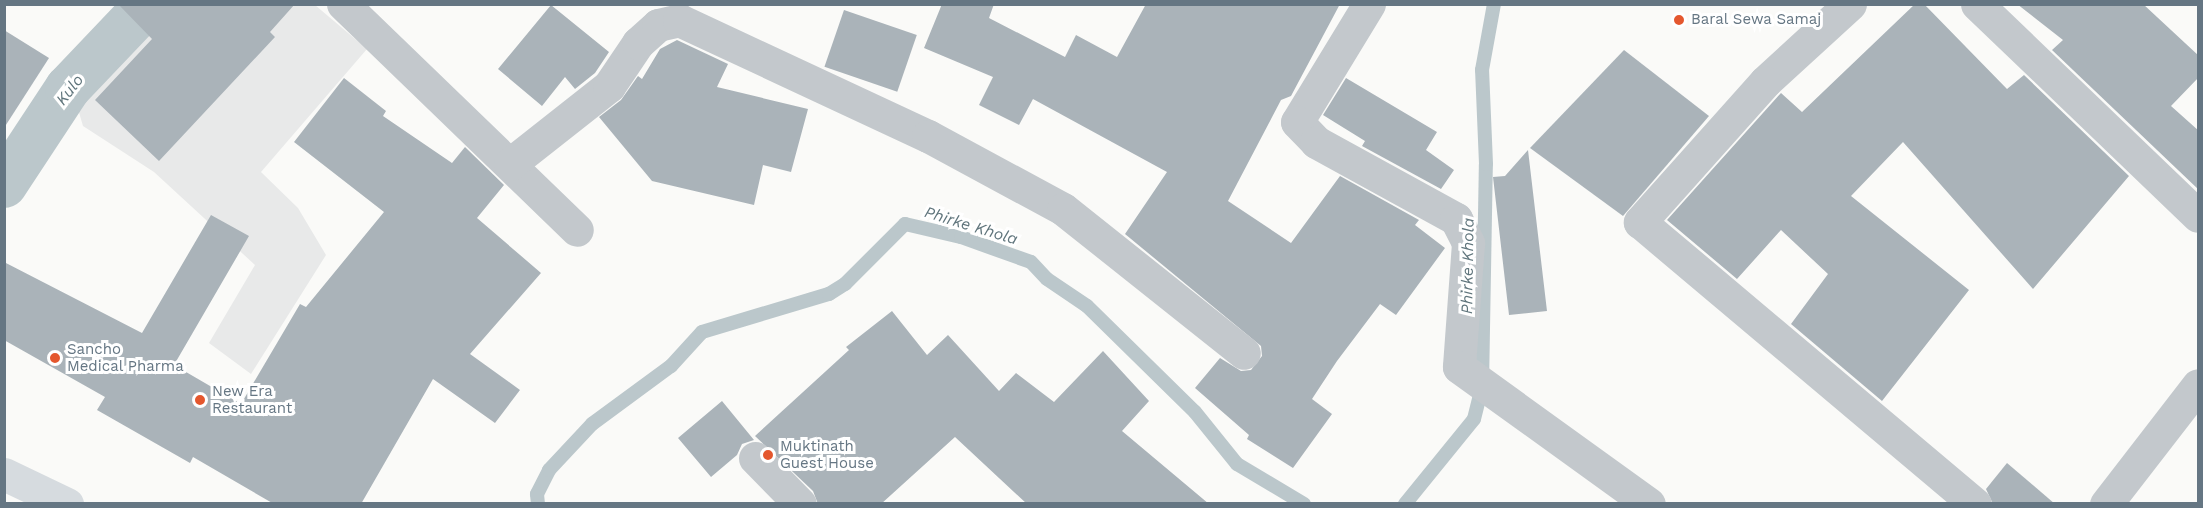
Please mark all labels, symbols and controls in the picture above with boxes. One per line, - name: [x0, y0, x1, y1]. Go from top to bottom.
- place label: Baral Sewa Samaj: [1691, 11, 1822, 29]
- marker: Baral Sewa Samaj: [1672, 13, 1686, 27]
- water label: Kulo: [52, 71, 88, 109]
- water label: Phirke Khola: [922, 203, 1020, 249]
- water label: Phirke Khola: [1458, 218, 1478, 314]
- place label: Sancho Medical Pharma: [67, 340, 184, 375]
- marker: Sancho Medical Pharma: [48, 351, 62, 365]
- place label: New Era Restaurant: [212, 382, 292, 417]
- marker: New Era Restaurant: [193, 393, 207, 407]
- place label: Muktinath Guest House: [780, 437, 874, 472]
- marker: Muktinath Guest House: [761, 448, 775, 462]

